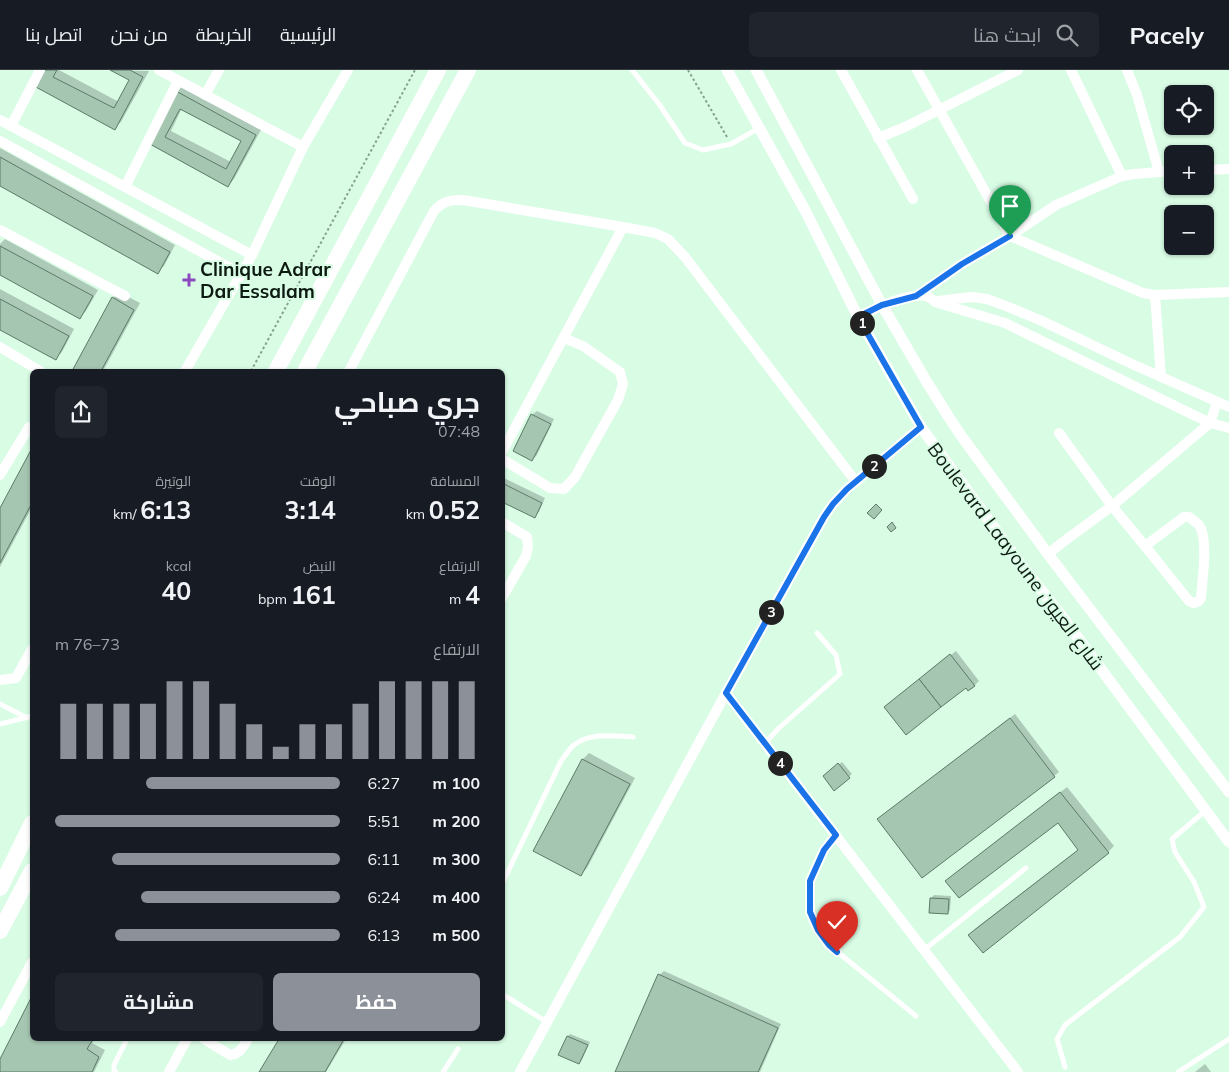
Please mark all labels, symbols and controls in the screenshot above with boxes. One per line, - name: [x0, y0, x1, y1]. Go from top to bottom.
- search box: [749, 12, 1099, 57]
- text: Pacely: [1129, 20, 1204, 50]
- icon: search: [1053, 21, 1081, 49]
- text: اتصل بنا: [25, 23, 83, 46]
- text: من نحن: [111, 23, 168, 46]
- text: الخريطة: [196, 23, 252, 46]
- text: الرئيسية: [280, 23, 336, 46]
- text: ابحث هنا: [973, 23, 1041, 47]
- map controls: [1164, 85, 1214, 255]
- button: locate: [1164, 85, 1214, 135]
- button: +: [1164, 145, 1214, 195]
- pin: [989, 185, 1031, 236]
- icon: arrive: [996, 192, 1024, 220]
- button: −: [1164, 205, 1214, 255]
- place label: Clinique Adrar Dar Essalam: [200, 257, 331, 303]
- marker: Clinique Adrar Dar Essalam: [182, 273, 196, 287]
- pin: 1: [850, 310, 874, 336]
- text: 1: [858, 314, 867, 332]
- text: جري صباحي: [334, 384, 480, 419]
- button: share: [55, 386, 107, 438]
- text: 07:48: [438, 421, 480, 441]
- street label: Boulevard Laayoune شارع العيون: [921, 438, 1109, 676]
- pin: 2: [862, 454, 886, 478]
- text: 2: [870, 457, 879, 475]
- text: الوتيرة: [155, 472, 191, 490]
- text: الوقت: [300, 472, 336, 490]
- text: المسافة: [430, 472, 480, 490]
- text: 6:13: [140, 494, 191, 525]
- text: 3:14: [284, 494, 336, 525]
- text: 0.52: [429, 494, 480, 525]
- text: /km: [113, 505, 140, 523]
- text: km: [406, 505, 429, 523]
- text: kcal: [166, 557, 191, 575]
- text: النبض: [303, 557, 336, 575]
- text: الارتفاع: [439, 557, 480, 575]
- text: 40: [161, 575, 191, 606]
- text: 161: [291, 579, 336, 610]
- text: 4: [465, 579, 480, 610]
- text: bpm: [258, 590, 291, 608]
- text: m: [449, 590, 465, 608]
- pin: 3: [758, 600, 784, 624]
- text: 3: [767, 603, 776, 621]
- text: 73–76 m: [55, 634, 120, 654]
- text: الارتفاع: [433, 639, 480, 659]
- pin: 4: [768, 750, 792, 776]
- text: 4: [776, 754, 785, 772]
- text: 6:27: [368, 773, 400, 793]
- text: 100 m: [432, 773, 480, 793]
- text: 5:51: [368, 811, 400, 831]
- text: 200 m: [432, 811, 480, 831]
- text: 6:11: [368, 849, 400, 869]
- text: 300 m: [432, 849, 480, 869]
- text: 6:24: [368, 887, 400, 907]
- text: 400 m: [432, 887, 480, 907]
- pin: [816, 901, 858, 952]
- icon: check: [823, 908, 851, 936]
- text: 6:13: [368, 925, 400, 945]
- text: 500 m: [432, 925, 480, 945]
- button: مشاركة: [55, 973, 263, 1031]
- button: حفظ: [273, 973, 480, 1031]

